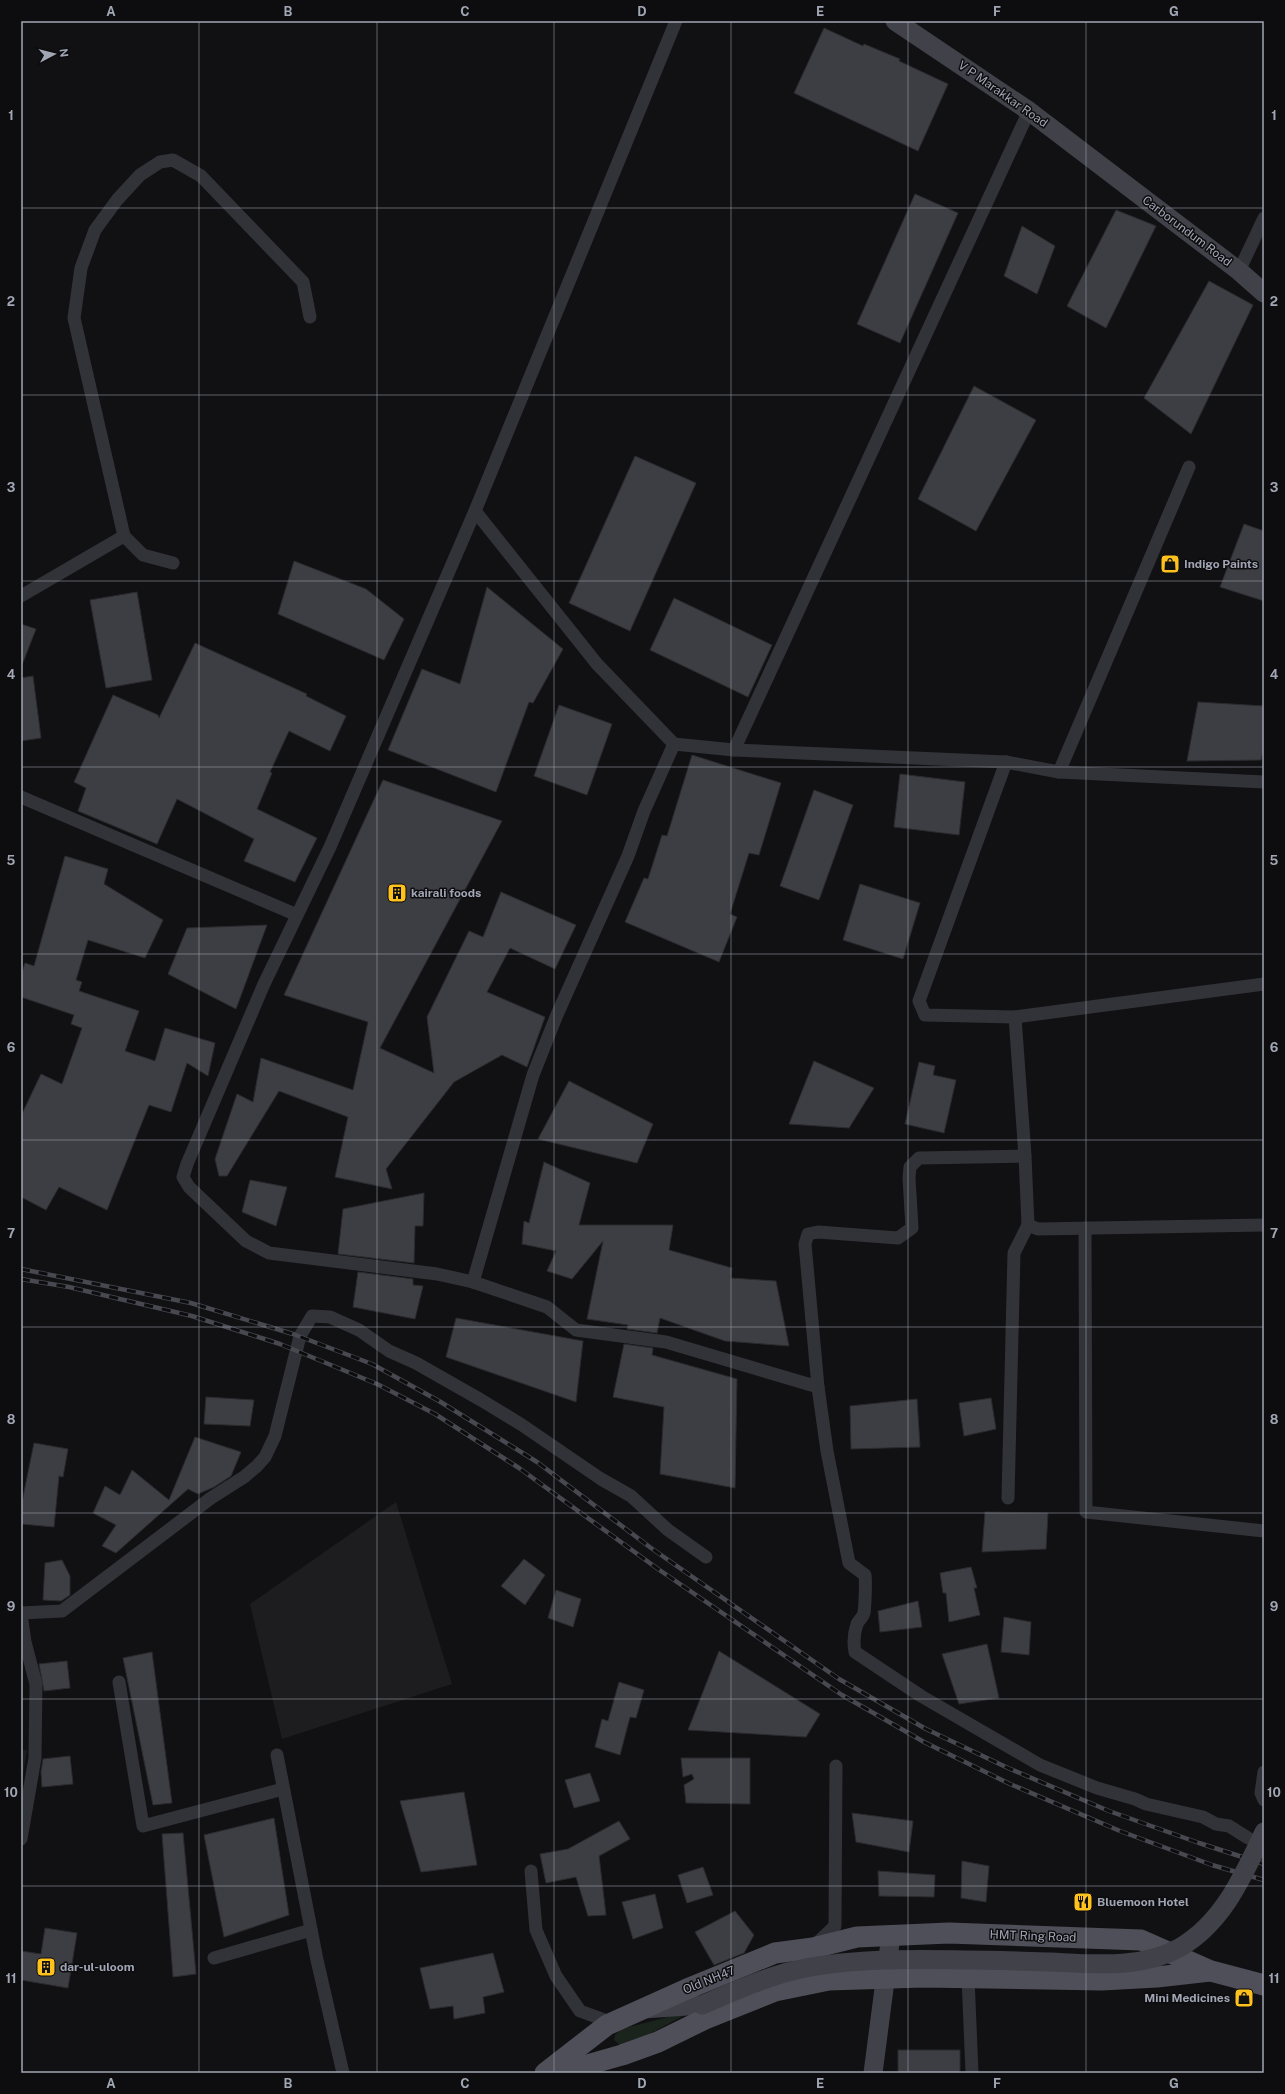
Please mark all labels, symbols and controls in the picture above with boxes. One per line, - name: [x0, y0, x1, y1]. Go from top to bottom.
- text: A: [106, 4, 116, 19]
- text: B: [284, 4, 293, 19]
- text: C: [460, 4, 470, 19]
- text: D: [637, 4, 647, 19]
- text: E: [816, 4, 824, 19]
- text: F: [993, 4, 1001, 19]
- text: G: [1169, 4, 1179, 19]
- north arrow: [34, 34, 74, 74]
- text: N: [57, 48, 70, 58]
- street label: V P Marakkar Road: [956, 58, 1050, 130]
- text: 1: [8, 108, 14, 123]
- text: 1: [1271, 108, 1277, 123]
- street label: Carborundum Road: [1140, 193, 1234, 269]
- text: 2: [7, 294, 15, 309]
- text: 2: [1270, 294, 1278, 309]
- text: 3: [7, 480, 16, 495]
- text: 3: [1270, 480, 1279, 495]
- shop icon: Indigo Paints: [1159, 553, 1181, 575]
- place label: Indigo Paints: [1184, 557, 1258, 571]
- text: 4: [7, 667, 16, 682]
- text: 4: [1270, 667, 1279, 682]
- text: 5: [7, 853, 16, 868]
- text: 5: [1270, 853, 1279, 868]
- building icon: kairali foods: [386, 882, 408, 904]
- place label: kairali foods: [411, 886, 481, 900]
- text: 6: [7, 1040, 16, 1055]
- text: 6: [1270, 1040, 1279, 1055]
- text: 7: [7, 1226, 15, 1241]
- text: 7: [1270, 1226, 1278, 1241]
- text: 8: [7, 1412, 16, 1427]
- text: 8: [1270, 1412, 1279, 1427]
- text: 9: [7, 1599, 15, 1614]
- text: 9: [1270, 1599, 1278, 1614]
- text: 10: [4, 1785, 18, 1800]
- text: 10: [1267, 1785, 1281, 1800]
- restaurant icon: Bluemoon Hotel: [1072, 1891, 1094, 1913]
- place label: Bluemoon Hotel: [1097, 1895, 1189, 1909]
- street label: HMT Ring Road: [989, 1927, 1077, 1945]
- building icon: dar-ul-uloom: [35, 1956, 57, 1978]
- place label: dar-ul-uloom: [60, 1960, 135, 1974]
- street label: Old NH47: [681, 1963, 737, 1997]
- text: 11: [5, 1971, 17, 1986]
- text: 11: [1268, 1971, 1280, 1986]
- shop icon: Mini Medicines: [1233, 1987, 1255, 2009]
- place label: Mini Medicines: [1144, 1991, 1230, 2005]
- text: A: [106, 2076, 116, 2091]
- text: B: [284, 2076, 293, 2091]
- text: C: [460, 2076, 470, 2091]
- text: D: [637, 2076, 647, 2091]
- text: E: [816, 2076, 824, 2091]
- text: F: [993, 2076, 1001, 2091]
- text: G: [1169, 2076, 1179, 2091]

